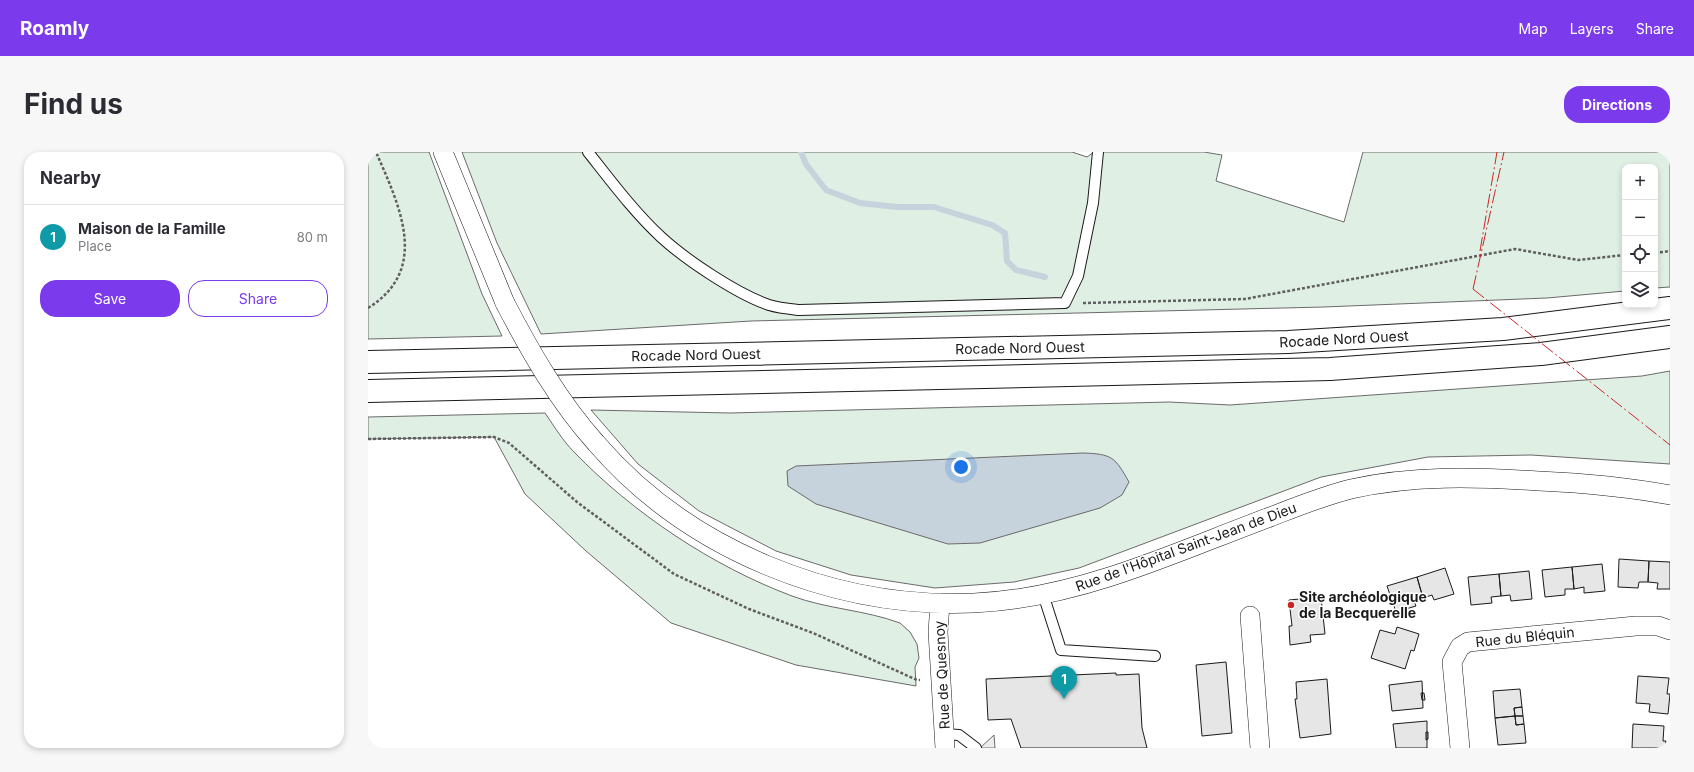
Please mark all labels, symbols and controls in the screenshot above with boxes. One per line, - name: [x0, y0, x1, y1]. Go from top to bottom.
- text: Roamly: [20, 17, 89, 40]
- text: Map: [1519, 20, 1548, 37]
- text: Layers: [1570, 20, 1614, 37]
- text: Share: [1636, 20, 1674, 37]
- button: Directions: [1564, 86, 1670, 123]
- text: Find us: [24, 87, 123, 121]
- map controls: [1622, 164, 1658, 308]
- button: +: [1622, 164, 1658, 200]
- text: Nearby: [40, 168, 101, 188]
- button: −: [1622, 200, 1658, 236]
- text: Maison de la Famille: [78, 219, 226, 238]
- text: 1: [50, 229, 56, 245]
- text: 80 m: [297, 229, 328, 245]
- button: locate: [1622, 236, 1658, 272]
- text: Place: [78, 238, 112, 254]
- button: layers: [1622, 272, 1658, 308]
- button: Save: [40, 280, 180, 317]
- button: Share: [188, 280, 328, 317]
- street label: Rocade Nord Ouest: [1279, 327, 1409, 350]
- street label: Rocade Nord Ouest: [955, 338, 1085, 357]
- street label: Rocade Nord Ouest: [631, 345, 761, 364]
- your location: [951, 457, 971, 477]
- street label: Rue de l'Hôpital Saint-Jean de Dieu: [1073, 499, 1299, 595]
- place label: Site archéologique de la Becquerelle: [1299, 588, 1427, 621]
- marker: Site archéologique de la Becquerelle: [1286, 600, 1296, 610]
- street label: Rue de Quesnoy: [930, 620, 953, 730]
- street label: Rue du Bléquin: [1475, 623, 1575, 650]
- pin: 1: [1051, 666, 1077, 699]

